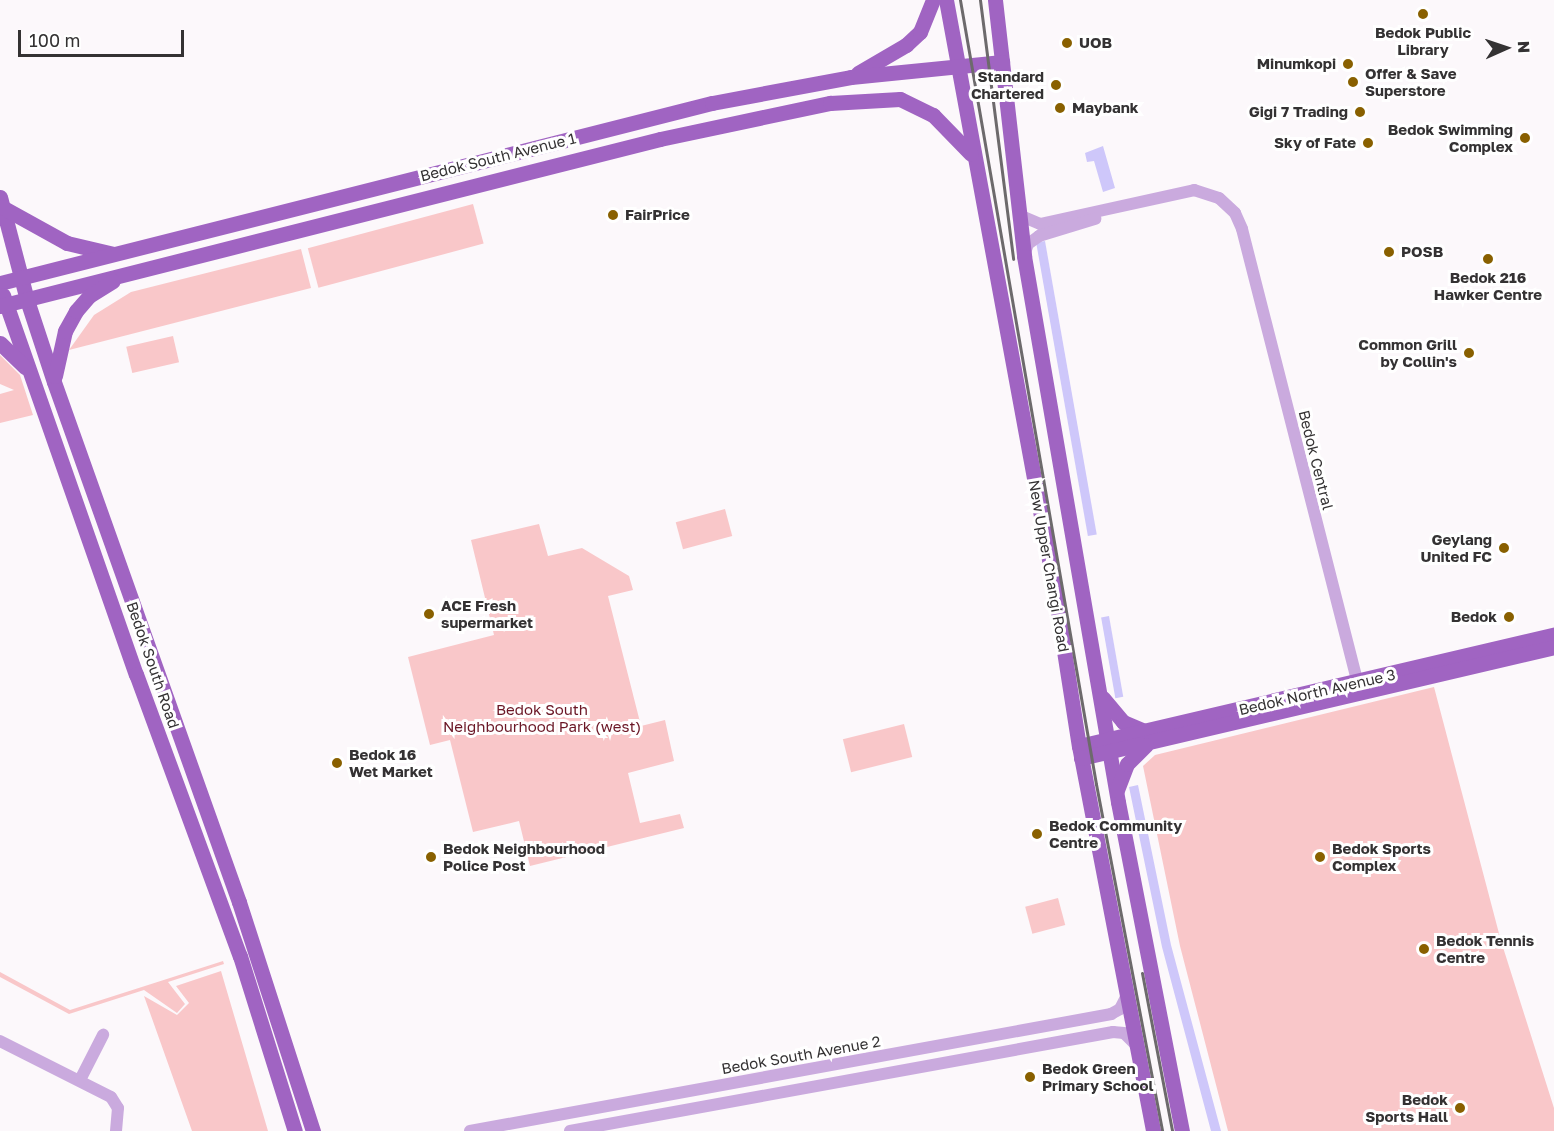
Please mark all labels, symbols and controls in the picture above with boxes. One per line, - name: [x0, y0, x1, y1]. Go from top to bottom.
- marker: Bedok Public Library: [1416, 7, 1430, 21]
- scale bar: [21, 18, 188, 56]
- north arrow: [1476, 18, 1536, 78]
- place label: Bedok Public Library: [1375, 23, 1471, 58]
- text: 100 m: [29, 29, 80, 51]
- place label: UOB: [1079, 34, 1112, 52]
- marker: UOB: [1060, 36, 1074, 50]
- text: N: [1514, 40, 1534, 54]
- place label: Minumkopi: [1257, 55, 1336, 73]
- marker: Minumkopi: [1341, 57, 1355, 71]
- place label: Offer & Save Superstore: [1365, 64, 1457, 99]
- place label: Standard Chartered: [971, 67, 1044, 102]
- marker: Offer & Save Superstore: [1346, 75, 1360, 89]
- marker: Standard Chartered: [1049, 78, 1063, 92]
- place label: Maybank: [1072, 99, 1139, 117]
- marker: Maybank: [1053, 101, 1067, 115]
- place label: Gigi 7 Trading: [1249, 103, 1348, 121]
- marker: Gigi 7 Trading: [1353, 105, 1367, 119]
- place label: Bedok Swimming Complex: [1388, 120, 1513, 155]
- street label: Bedok South Avenue 1: [418, 129, 578, 185]
- marker: Bedok Swimming Complex: [1518, 131, 1532, 145]
- place label: Sky of Fate: [1274, 134, 1356, 152]
- marker: Sky of Fate: [1361, 136, 1375, 150]
- place label: FairPrice: [625, 206, 690, 224]
- marker: FairPrice: [606, 208, 620, 222]
- place label: POSB: [1401, 243, 1443, 261]
- marker: POSB: [1382, 245, 1396, 259]
- marker: Bedok 216 Hawker Centre: [1481, 252, 1495, 266]
- place label: Bedok 216 Hawker Centre: [1434, 268, 1542, 303]
- place label: Common Grill by Collin's: [1358, 335, 1457, 370]
- marker: Common Grill by Collin's: [1462, 346, 1476, 360]
- street label: Bedok Central: [1295, 408, 1337, 512]
- street label: New Upper Changi Road: [1025, 479, 1073, 653]
- place label: Geylang United FC: [1420, 530, 1492, 565]
- marker: Geylang United FC: [1497, 541, 1511, 555]
- place label: ACE Fresh supermarket: [441, 596, 533, 631]
- street label: Bedok South Road: [123, 599, 183, 731]
- marker: ACE Fresh supermarket: [422, 607, 436, 621]
- place label: Bedok: [1451, 608, 1497, 626]
- marker: Bedok: [1502, 610, 1516, 624]
- street label: Bedok North Avenue 3: [1237, 665, 1397, 719]
- park label: Bedok South Neighbourhood Park (west): [443, 700, 641, 735]
- place label: Bedok 16 Wet Market: [349, 745, 433, 780]
- marker: Bedok 16 Wet Market: [330, 756, 344, 770]
- place label: Bedok Community Centre: [1049, 816, 1182, 851]
- marker: Bedok Community Centre: [1030, 827, 1044, 841]
- place label: Bedok Neighbourhood Police Post: [443, 839, 605, 874]
- place label: Bedok Sports Complex: [1332, 839, 1431, 874]
- marker: Bedok Neighbourhood Police Post: [424, 850, 438, 864]
- marker: Bedok Sports Complex: [1313, 850, 1327, 864]
- place label: Bedok Tennis Centre: [1436, 931, 1534, 966]
- marker: Bedok Tennis Centre: [1417, 942, 1431, 956]
- street label: Bedok South Avenue 2: [720, 1032, 882, 1078]
- place label: Bedok Green Primary School: [1042, 1059, 1154, 1094]
- marker: Bedok Green Primary School: [1023, 1070, 1037, 1084]
- place label: Bedok Sports Hall: [1365, 1090, 1448, 1125]
- marker: Bedok Sports Hall: [1453, 1101, 1467, 1115]

